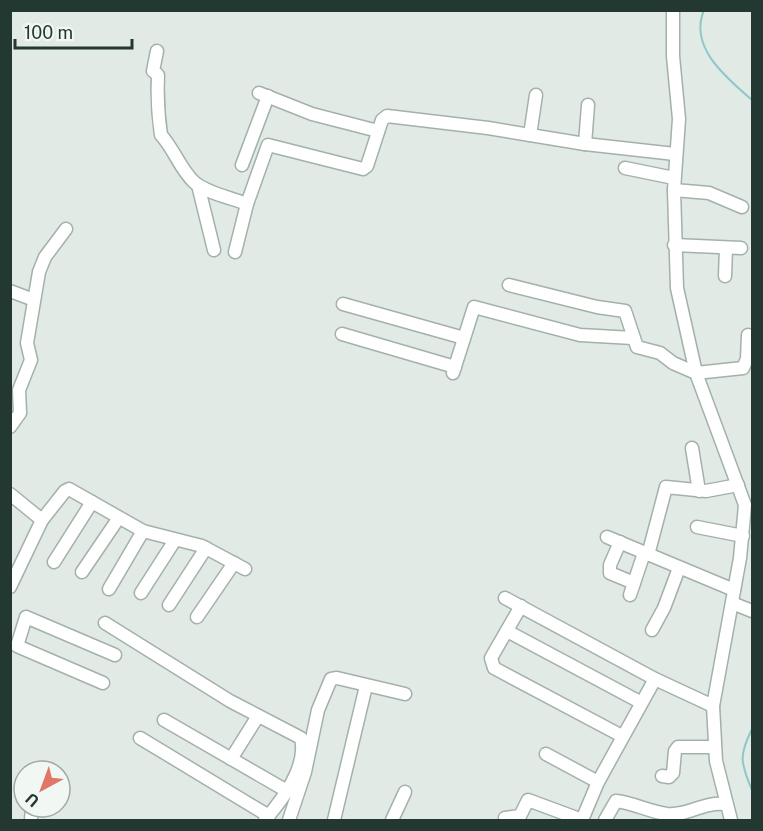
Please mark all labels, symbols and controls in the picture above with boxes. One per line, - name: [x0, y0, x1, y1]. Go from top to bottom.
- scale bar: [15, 12, 132, 50]
- text: 100 m: [24, 22, 73, 43]
- north arrow: [12, 759, 72, 819]
- text: U: [22, 789, 43, 811]

